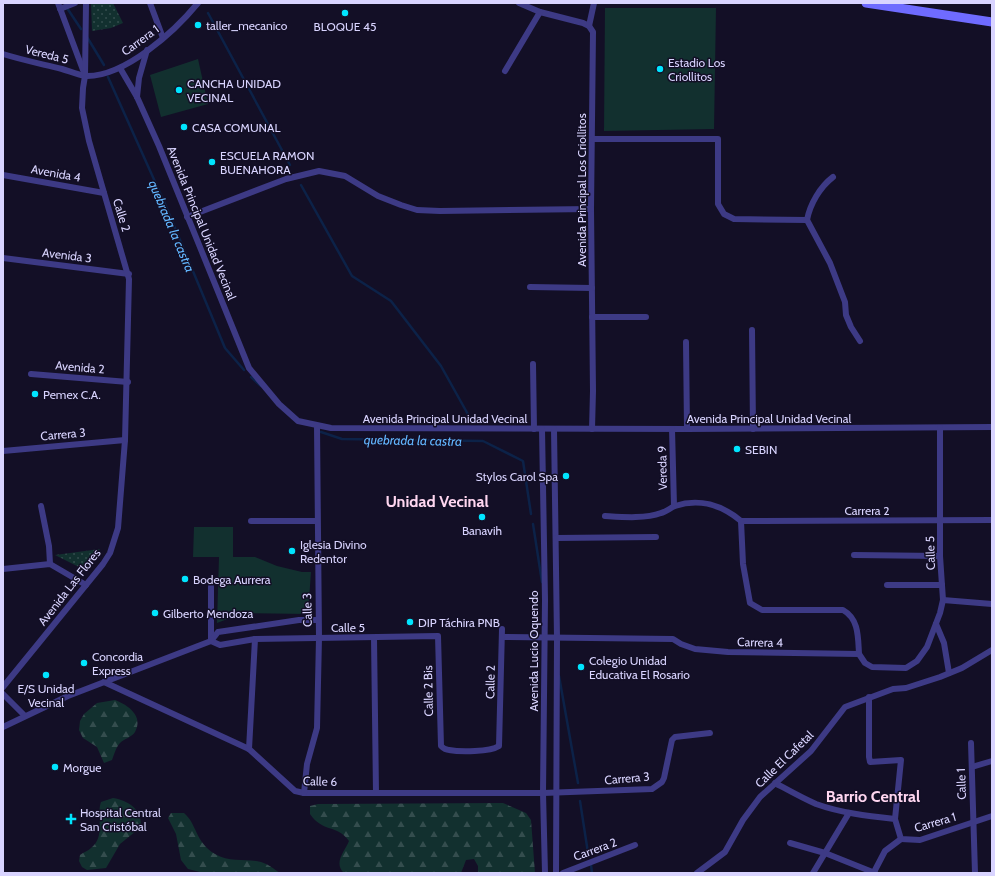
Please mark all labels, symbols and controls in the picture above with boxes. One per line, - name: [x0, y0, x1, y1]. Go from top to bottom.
- marker: BLOQUE 45: [340, 8, 350, 18]
- place label: taller_mecanico: [206, 18, 288, 33]
- place label: BLOQUE 45: [314, 19, 376, 34]
- marker: taller_mecanico: [193, 20, 203, 30]
- street label: Carrera 1: [118, 21, 162, 59]
- street label: Vereda 5: [24, 41, 70, 67]
- place label: Estadio Los Criollitos: [668, 55, 725, 84]
- marker: Estadio Los Criollitos: [655, 64, 665, 74]
- place label: CANCHA UNIDAD VECINAL: [187, 76, 281, 105]
- marker: CANCHA UNIDAD VECINAL: [174, 85, 184, 95]
- street label: Avenida Principal Los Criollitos: [574, 113, 589, 267]
- place label: CASA COMUNAL: [192, 120, 280, 135]
- marker: CASA COMUNAL: [179, 122, 189, 132]
- street label: Avenida Principal Unidad Vecinal: [164, 144, 240, 302]
- place label: ESCUELA RAMON BUENAHORA: [220, 148, 315, 177]
- marker: ESCUELA RAMON BUENAHORA: [207, 157, 217, 167]
- street label: Avenida 4: [30, 161, 82, 185]
- water label: quebrada la castra: [145, 178, 199, 274]
- street label: Calle 2: [110, 197, 134, 233]
- street label: Avenida 3: [41, 245, 93, 265]
- street label: Avenida 2: [55, 357, 105, 377]
- place label: Pemex C.A.: [43, 387, 101, 402]
- marker: Pemex C.A.: [30, 389, 40, 399]
- street label: Avenida Principal Unidad Vecinal: [363, 411, 527, 426]
- street label: Avenida Principal Unidad Vecinal: [687, 411, 851, 426]
- street label: Carrera 3: [40, 425, 86, 443]
- water label: quebrada la castra: [364, 431, 462, 449]
- place label: SEBIN: [745, 442, 777, 457]
- marker: SEBIN: [732, 444, 742, 454]
- street label: Vereda 9: [654, 445, 670, 490]
- place label: Stylos Carol Spa: [476, 469, 558, 484]
- marker: Stylos Carol Spa: [561, 471, 571, 481]
- district label: Unidad Vecinal: [385, 492, 489, 511]
- street label: Carrera 2: [844, 503, 890, 518]
- marker: Banavih: [477, 512, 487, 522]
- place label: Banavih: [462, 523, 502, 538]
- street label: Calle 5: [922, 536, 938, 570]
- place label: Iglesia Divino Redentor: [300, 537, 367, 566]
- street label: Avenida Las Flores: [34, 546, 104, 628]
- marker: Iglesia Divino Redentor: [287, 546, 297, 556]
- place label: Bodega Aurrera: [193, 572, 271, 587]
- marker: Bodega Aurrera: [180, 574, 190, 584]
- street label: Avenida Lucio Oquendo: [526, 590, 541, 712]
- street label: Calle 3: [299, 593, 315, 627]
- place label: Gilberto Mendoza: [163, 606, 254, 621]
- marker: Gilberto Mendoza: [150, 608, 160, 618]
- place label: DIP Táchira PNB: [418, 615, 500, 630]
- marker: DIP Táchira PNB: [405, 617, 415, 627]
- street label: Calle 5: [331, 620, 365, 635]
- street label: Carrera 4: [737, 634, 783, 650]
- place label: Concordia Express: [92, 649, 143, 678]
- place label: Colegio Unidad Educativa El Rosario: [589, 653, 690, 682]
- marker: Concordia Express: [79, 658, 89, 668]
- marker: Colegio Unidad Educativa El Rosario: [576, 662, 586, 672]
- street label: Calle 2 Bis: [420, 665, 436, 717]
- street label: Calle 2: [482, 665, 498, 699]
- marker: E/S Unidad Vecinal: [41, 670, 51, 680]
- place label: E/S Unidad Vecinal: [17, 681, 75, 710]
- street label: Calle El Cafetal: [752, 727, 816, 791]
- place label: Morgue: [63, 760, 101, 775]
- marker: Morgue: [50, 762, 60, 772]
- street label: Calle 1: [953, 768, 969, 800]
- street label: Carrera 3: [604, 769, 650, 787]
- street label: Calle 6: [303, 773, 338, 789]
- district label: Barrio Central: [826, 787, 920, 806]
- place label: Hospital Central San Cristóbal: [80, 805, 161, 834]
- street label: Carrera 1: [912, 809, 958, 835]
- marker: Hospital Central San Cristóbal: [65, 813, 77, 825]
- street label: Carrera 2: [571, 834, 619, 864]

